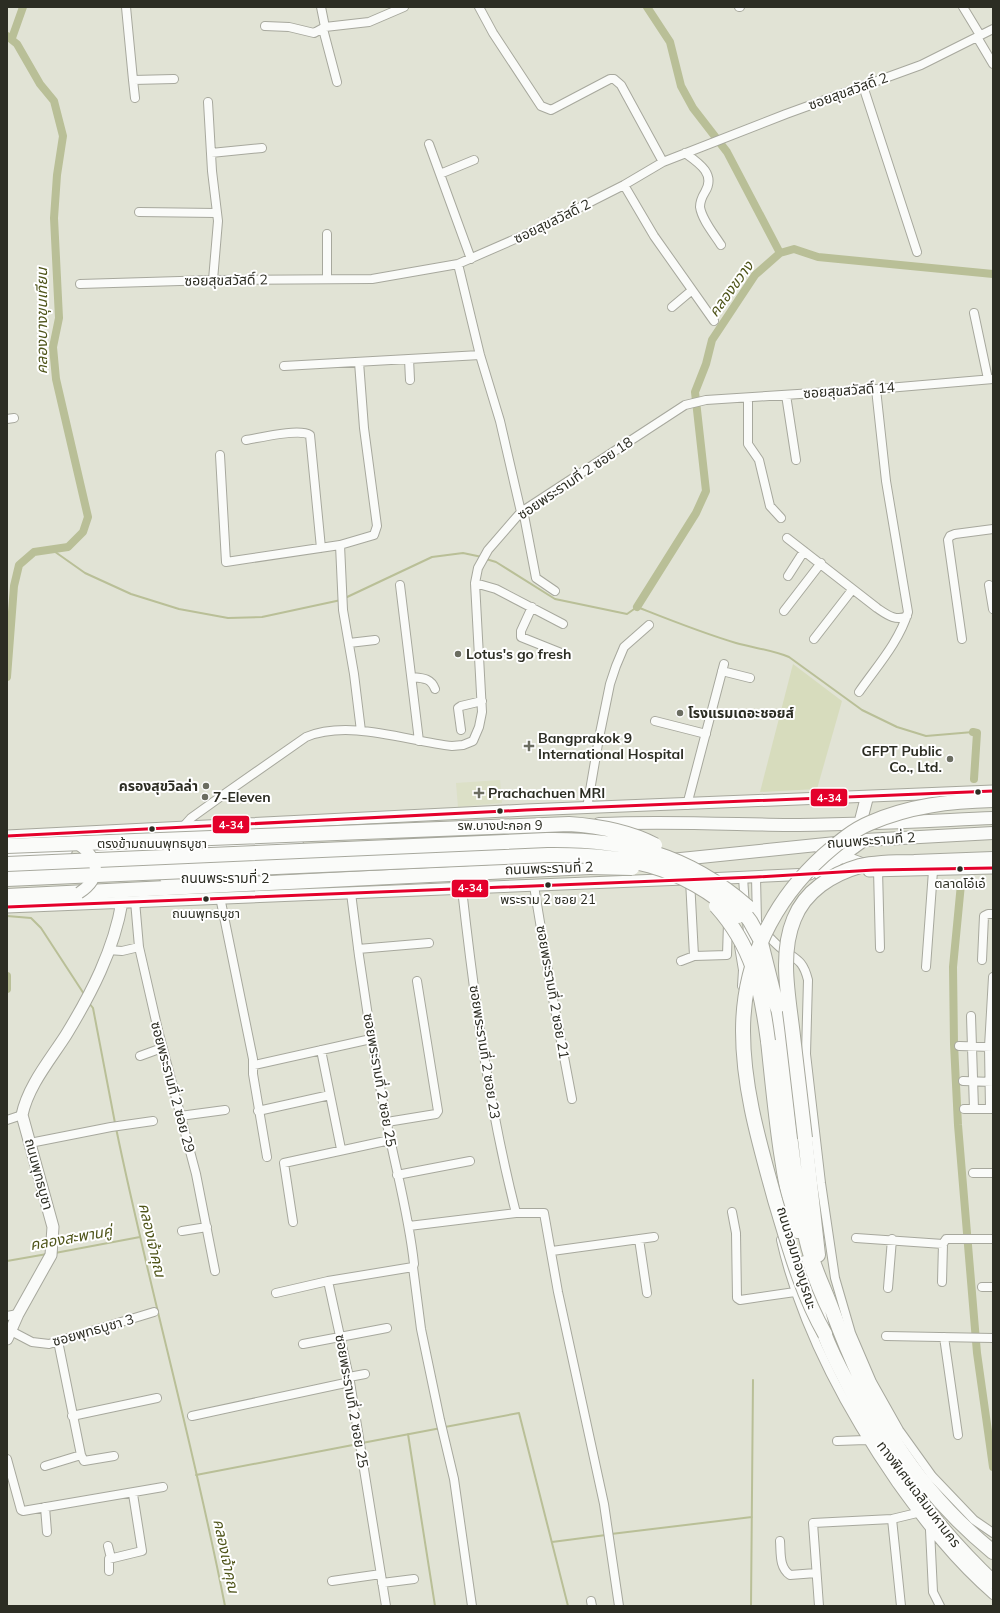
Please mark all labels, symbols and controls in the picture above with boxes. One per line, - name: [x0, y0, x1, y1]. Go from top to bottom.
- street label: ซอยสุขสวัสดิ์ 2: [806, 68, 890, 114]
- street label: ซอยสุขสวัสดิ์ 2: [511, 195, 593, 247]
- water label: คลองขวาง: [704, 256, 758, 320]
- water label: คลองบางขุนเทียน: [32, 267, 51, 374]
- street label: ซอยสุขสวัสดิ์ 2: [184, 270, 268, 290]
- street label: ซอยสุขสวัสดิ์ 14: [803, 378, 896, 402]
- street label: ซอยพระรามที่ 2 ซอย 18: [513, 432, 636, 523]
- place label: Lotus's go fresh: [466, 645, 571, 663]
- marker: Lotus's go fresh: [453, 649, 463, 659]
- place label: โรงแรมเดอะชอยส์: [688, 704, 795, 722]
- marker: โรงแรมเดอะชอยส์: [675, 708, 685, 718]
- place label: Bangprakok 9 International Hospital: [538, 729, 684, 763]
- marker: Bangprakok 9 International Hospital: [523, 740, 535, 752]
- place label: GFPT Public Co., Ltd.: [861, 742, 942, 776]
- marker: GFPT Public Co., Ltd.: [945, 754, 955, 764]
- place label: ครองสุขวิลล่า: [119, 777, 198, 795]
- marker: ครองสุขวิลล่า: [201, 781, 211, 791]
- place label: Prachachuen MRI: [488, 784, 605, 802]
- marker: Prachachuen MRI: [473, 787, 485, 799]
- unlabelled marker: [973, 787, 983, 797]
- place label: 7-Eleven: [213, 788, 271, 806]
- line badge: 4-34: [810, 788, 848, 807]
- text: 4-34: [817, 791, 842, 805]
- marker: 7-Eleven: [200, 792, 210, 802]
- marker: รพ.บางปะกอก 9: [495, 806, 505, 816]
- line badge: 4-34: [212, 815, 250, 834]
- place label: รพ.บางปะกอก 9: [458, 817, 543, 833]
- text: 4-34: [219, 818, 244, 832]
- marker: ตรงข้ามถนนพุทธบูชา: [147, 824, 157, 834]
- street label: ถนนพระรามที่ 2: [826, 827, 916, 852]
- place label: ตรงข้ามถนนพุทธบูชา: [97, 835, 207, 851]
- street label: ถนนพระรามที่ 2: [504, 856, 594, 879]
- marker: ตลาดโอ๋เอ๋: [955, 864, 965, 874]
- street label: ถนนพระรามที่ 2: [181, 868, 269, 887]
- place label: ตลาดโอ๋เอ๋: [934, 875, 986, 891]
- line badge: 4-34: [451, 879, 489, 898]
- marker: พระราม 2 ซอย 21: [543, 880, 553, 890]
- text: 4-34: [458, 881, 483, 895]
- place label: พระราม 2 ซอย 21: [500, 891, 596, 907]
- marker: ถนนพุทธบูชา: [201, 894, 211, 904]
- place label: ถนนพุทธบูชา: [172, 905, 240, 921]
- street label: ซอยพระรามที่ 2 ซอย 21: [532, 924, 575, 1060]
- street label: ซอยพระรามที่ 2 ซอย 23: [466, 984, 505, 1120]
- street label: ซอยพระรามที่ 2 ซอย 25: [359, 1012, 402, 1148]
- street label: ซอยพระรามที่ 2 ซอย 29: [147, 1019, 200, 1155]
- street label: ถนนพุทธบูชา: [21, 1136, 57, 1212]
- water label: คลองเจ้าคุณ: [135, 1201, 171, 1280]
- street label: ถนนจอมทองบูรณะ: [773, 1204, 821, 1312]
- water label: คลองสะพานคู่: [28, 1221, 115, 1254]
- street label: ซอยพุทธบูชา 3: [50, 1310, 136, 1350]
- street label: ซอยพระรามที่ 2 ซอย 25: [331, 1333, 374, 1469]
- street label: ทางพิเศษเฉลิมมหานคร: [873, 1437, 965, 1551]
- water label: คลองเจ้าคุณ: [209, 1517, 244, 1596]

